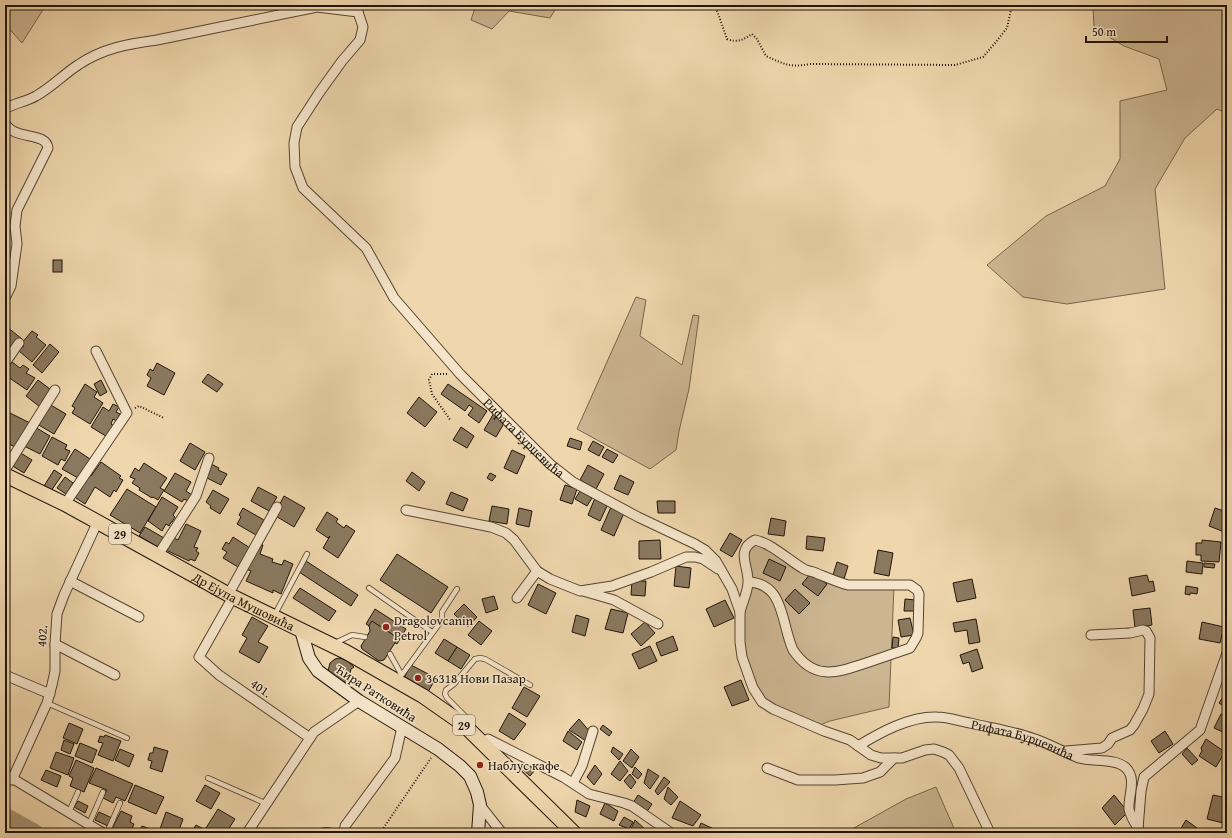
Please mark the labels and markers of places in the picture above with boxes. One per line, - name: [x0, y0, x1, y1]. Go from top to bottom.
- place label: Dragolovcanin Petrol: [394, 611, 474, 645]
- marker: Dragolovcanin Petrol: [381, 622, 391, 632]
- place label: 36318 Нови Пазар: [426, 669, 526, 688]
- marker: 36318 Нови Пазар: [413, 673, 423, 683]
- place label: Наблус кафе: [488, 756, 560, 775]
- marker: Наблус кафе: [475, 760, 485, 770]

